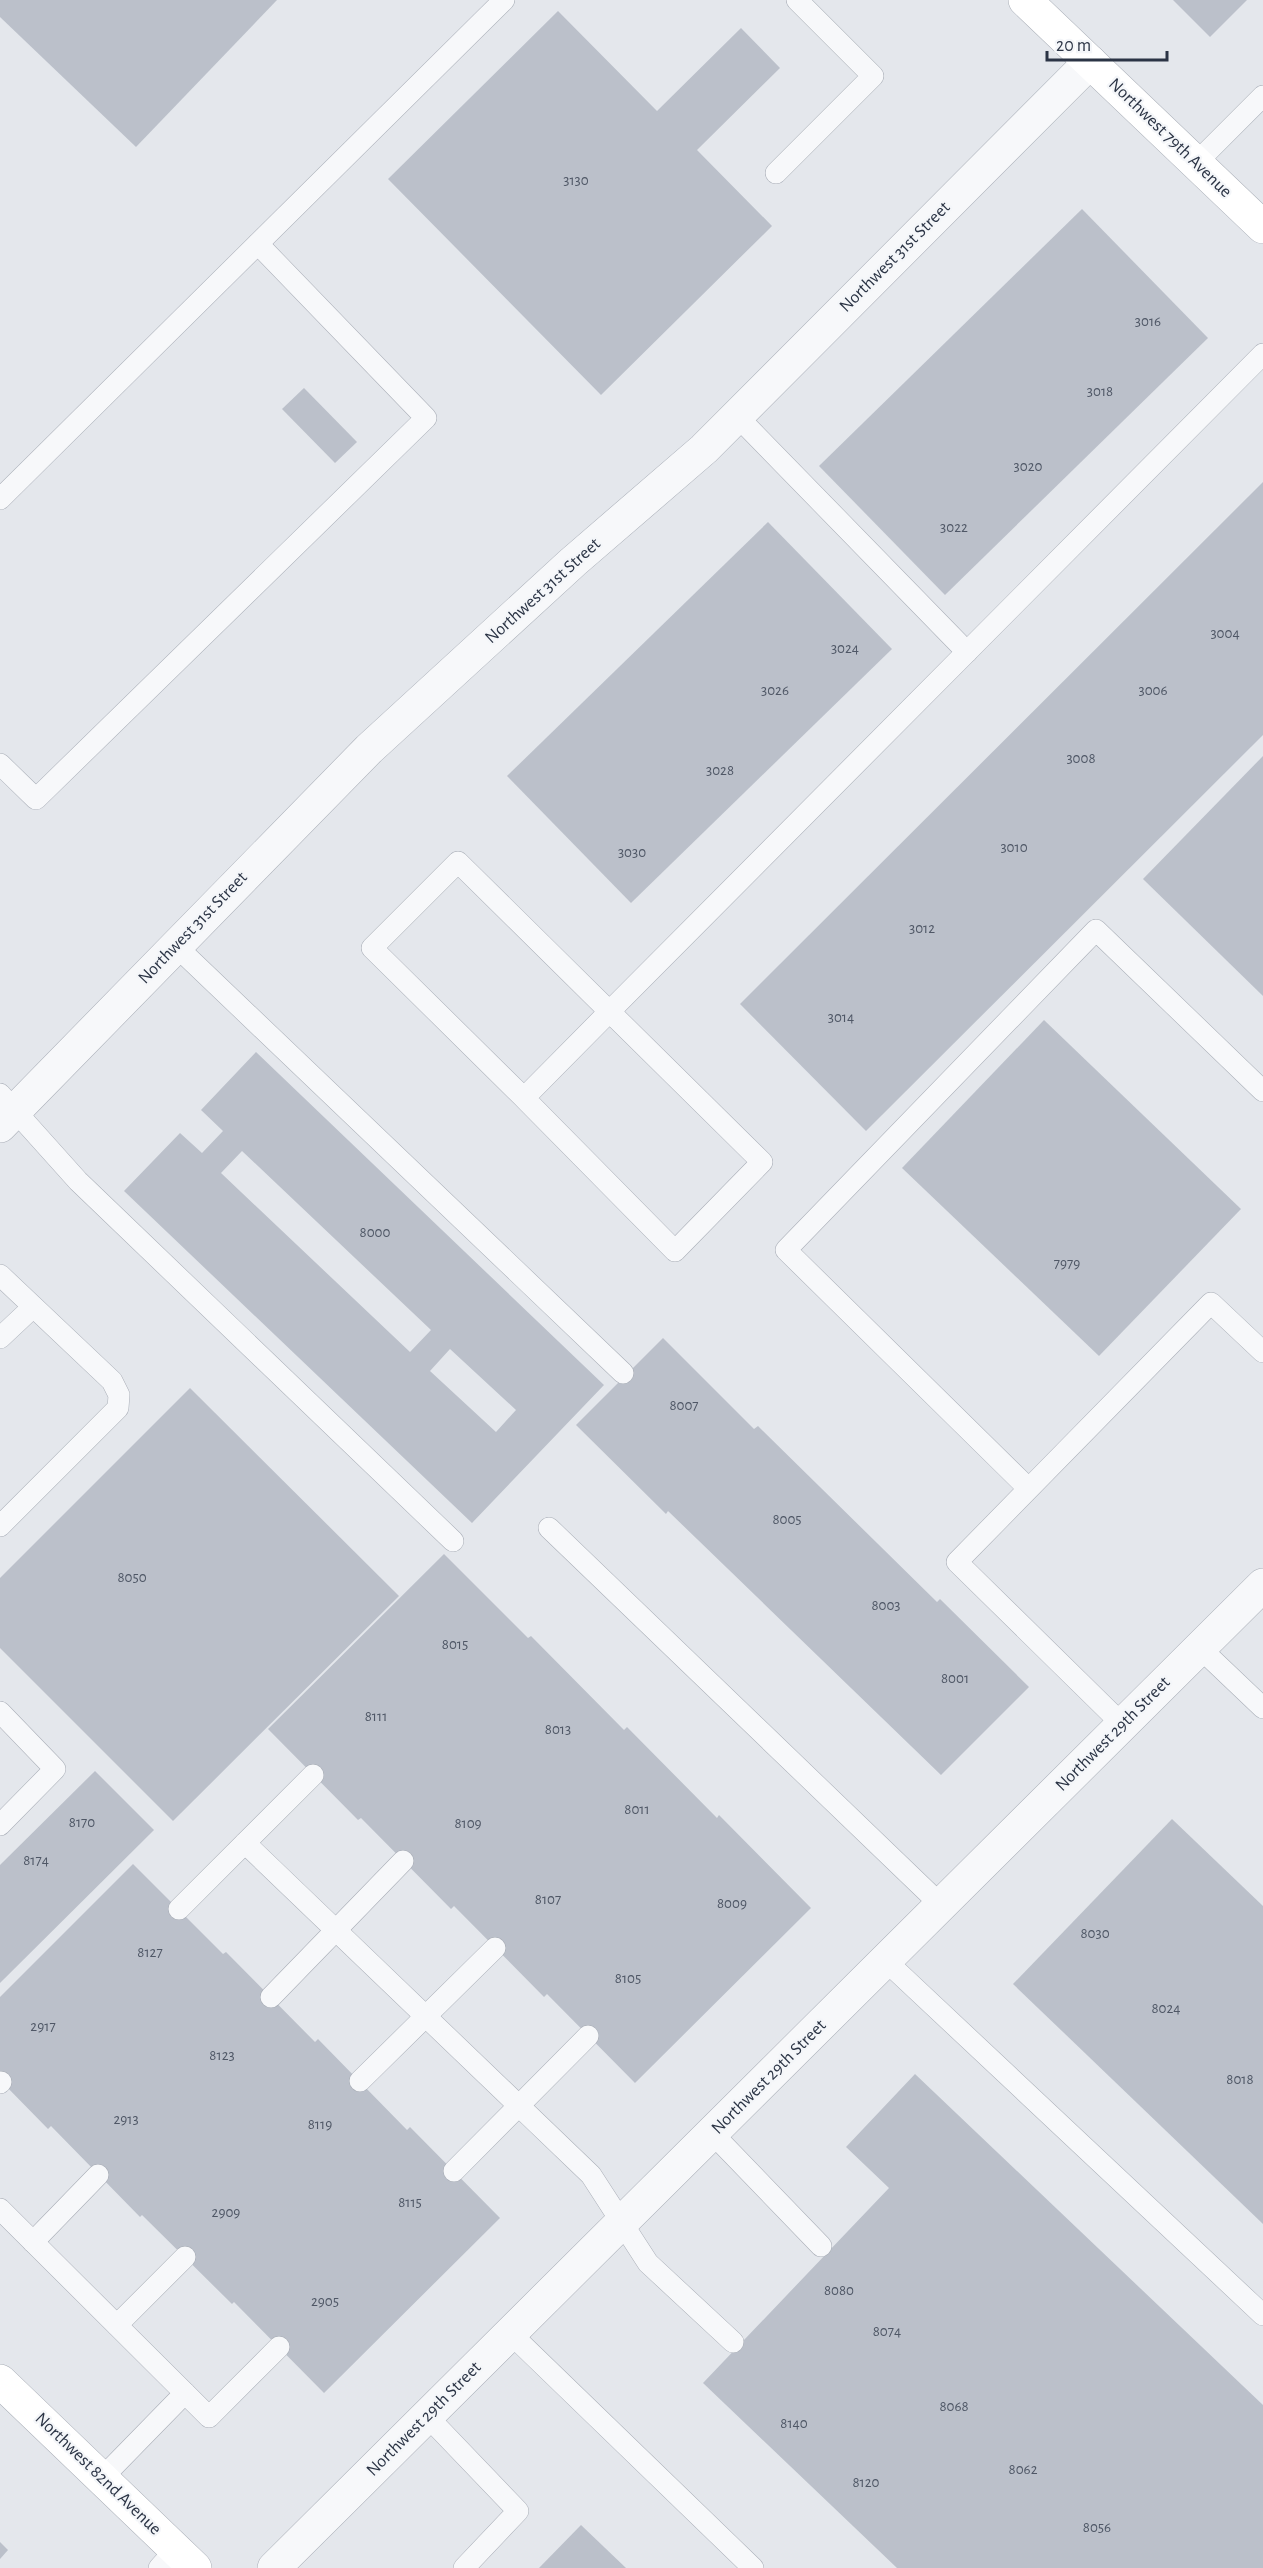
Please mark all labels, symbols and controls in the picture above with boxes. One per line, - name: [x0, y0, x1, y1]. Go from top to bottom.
- scale bar: [1047, 24, 1167, 62]
- text: 20 m: [1056, 37, 1091, 55]
- street label: Northwest 79th Avenue: [1105, 75, 1235, 201]
- house number: 3130: [563, 173, 589, 188]
- street label: Northwest 31st Street: [836, 198, 954, 316]
- house number: 3016: [1135, 314, 1161, 329]
- house number: 3018: [1087, 384, 1113, 399]
- house number: 3020: [1014, 459, 1042, 474]
- house number: 3022: [940, 520, 968, 535]
- street label: Northwest 31st Street: [482, 535, 604, 647]
- house number: 3004: [1210, 626, 1240, 641]
- house number: 3024: [831, 641, 859, 656]
- house number: 3026: [761, 683, 789, 698]
- house number: 3006: [1138, 683, 1168, 698]
- house number: 3008: [1066, 751, 1096, 766]
- house number: 3028: [706, 763, 734, 778]
- house number: 3010: [1000, 840, 1028, 855]
- house number: 3030: [618, 845, 646, 860]
- street label: Northwest 31st Street: [135, 868, 251, 988]
- house number: 3012: [909, 921, 935, 936]
- house number: 3014: [828, 1010, 854, 1025]
- house number: 8000: [360, 1225, 391, 1240]
- house number: 7979: [1054, 1256, 1080, 1271]
- house number: 8007: [669, 1398, 699, 1413]
- house number: 8005: [772, 1512, 802, 1527]
- house number: 8050: [117, 1570, 147, 1585]
- house number: 8003: [871, 1598, 901, 1613]
- house number: 8015: [442, 1637, 468, 1652]
- house number: 8001: [941, 1671, 969, 1686]
- street label: Northwest 29th Street: [1052, 1673, 1174, 1795]
- house number: 8111: [365, 1709, 387, 1724]
- house number: 8013: [545, 1722, 571, 1737]
- house number: 8011: [624, 1802, 650, 1817]
- house number: 8170: [69, 1815, 95, 1830]
- house number: 8109: [454, 1816, 482, 1831]
- house number: 8174: [23, 1853, 49, 1868]
- house number: 8107: [535, 1892, 561, 1907]
- house number: 8009: [717, 1896, 747, 1911]
- house number: 8030: [1080, 1926, 1110, 1941]
- house number: 8127: [137, 1945, 163, 1960]
- house number: 8105: [615, 1971, 641, 1986]
- house number: 8024: [1151, 2001, 1181, 2016]
- street label: Northwest 29th Street: [708, 2016, 830, 2138]
- house number: 2917: [30, 2019, 56, 2034]
- house number: 8123: [209, 2048, 235, 2063]
- house number: 8018: [1226, 2072, 1254, 2087]
- house number: 2913: [113, 2112, 139, 2127]
- house number: 8119: [308, 2117, 332, 2132]
- house number: 8115: [398, 2195, 422, 2210]
- house number: 2909: [212, 2205, 240, 2220]
- house number: 8080: [824, 2283, 854, 2298]
- house number: 2905: [311, 2294, 339, 2309]
- house number: 8074: [873, 2324, 901, 2339]
- street label: Northwest 29th Street: [363, 2358, 485, 2480]
- house number: 8068: [939, 2399, 969, 2414]
- street label: Northwest 82nd Avenue: [32, 2409, 164, 2539]
- house number: 8140: [780, 2416, 808, 2431]
- house number: 8062: [1009, 2462, 1038, 2477]
- house number: 8120: [852, 2475, 880, 2490]
- house number: 8056: [1083, 2520, 1111, 2535]

